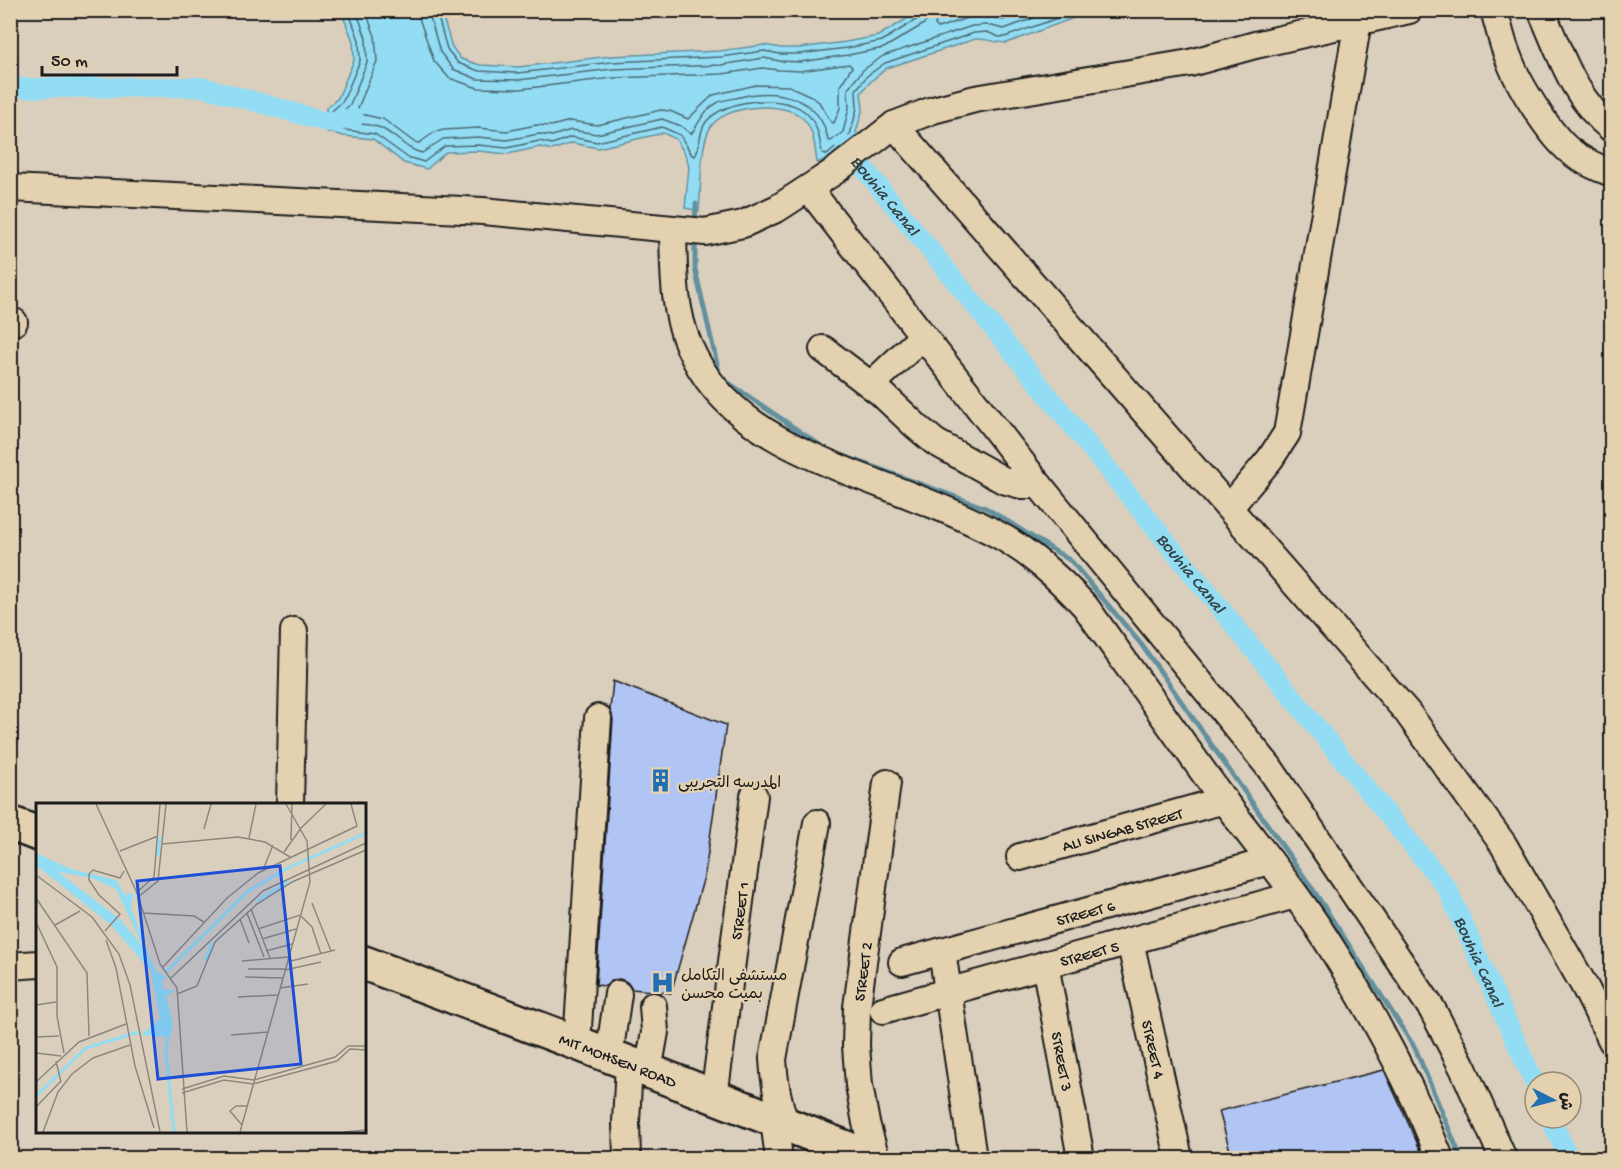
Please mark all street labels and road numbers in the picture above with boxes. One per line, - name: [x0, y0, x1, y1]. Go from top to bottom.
- street label: ALI SINGAB STREET: [1061, 806, 1186, 858]
- street label: STREET 1: [729, 881, 755, 941]
- street label: STREET 6: [1055, 898, 1118, 932]
- street label: STREET 5: [1058, 939, 1122, 973]
- street label: STREET 2: [852, 941, 879, 1003]
- street label: STREET 4: [1135, 1019, 1167, 1082]
- street label: MIT MOHSEN ROAD: [556, 1031, 679, 1094]
- street label: STREET 3: [1045, 1031, 1074, 1093]

